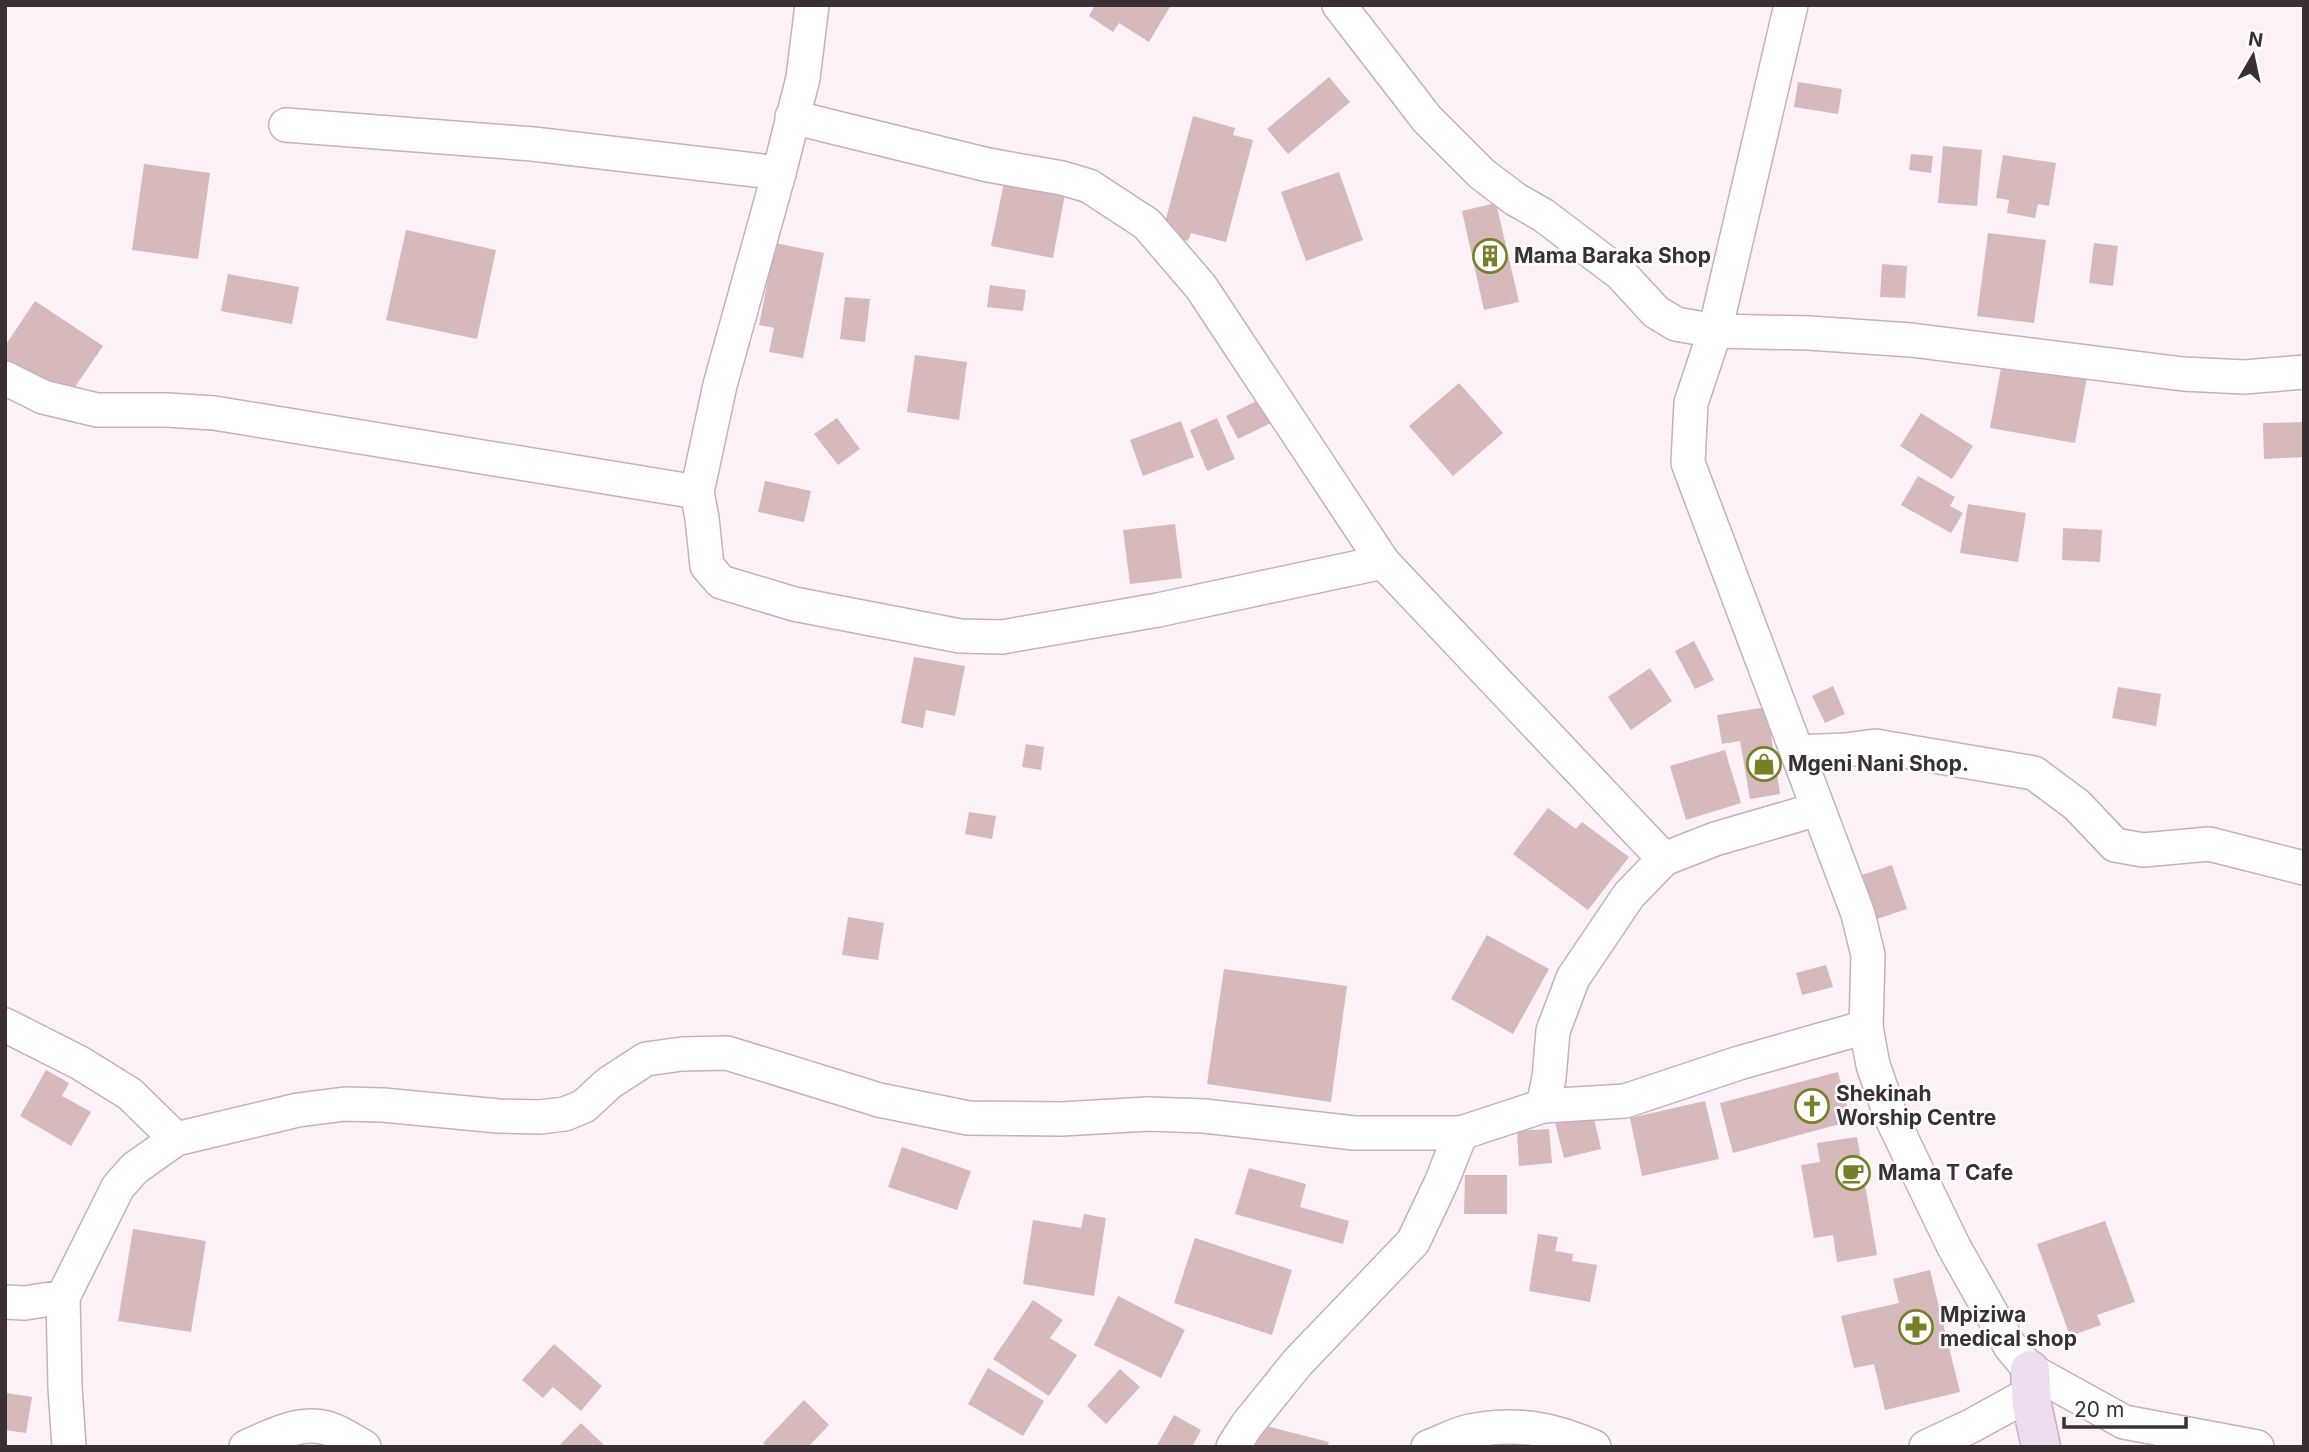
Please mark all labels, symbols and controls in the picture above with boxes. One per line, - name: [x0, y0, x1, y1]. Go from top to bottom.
- north arrow: [2218, 21, 2288, 91]
- text: N: [2247, 27, 2265, 52]
- building icon: Mama Baraka Shop: [1471, 237, 1509, 275]
- place label: Mama Baraka Shop: [1514, 243, 1711, 268]
- shop icon: Mgeni Nani Shop.: [1745, 745, 1783, 783]
- place label: Mgeni Nani Shop.: [1788, 751, 1969, 776]
- place label: Shekinah Worship Centre: [1836, 1081, 1996, 1130]
- church icon: Shekinah Worship Centre: [1793, 1087, 1831, 1125]
- cafe icon: Mama T Cafe: [1834, 1154, 1872, 1192]
- place label: Mama T Cafe: [1878, 1160, 2013, 1185]
- place label: Mpiziwa medical shop: [1940, 1302, 2077, 1351]
- pharmacy icon: Mpiziwa medical shop: [1897, 1308, 1935, 1346]
- scale bar: [2064, 1386, 2186, 1430]
- text: 20 m: [2074, 1397, 2124, 1422]

